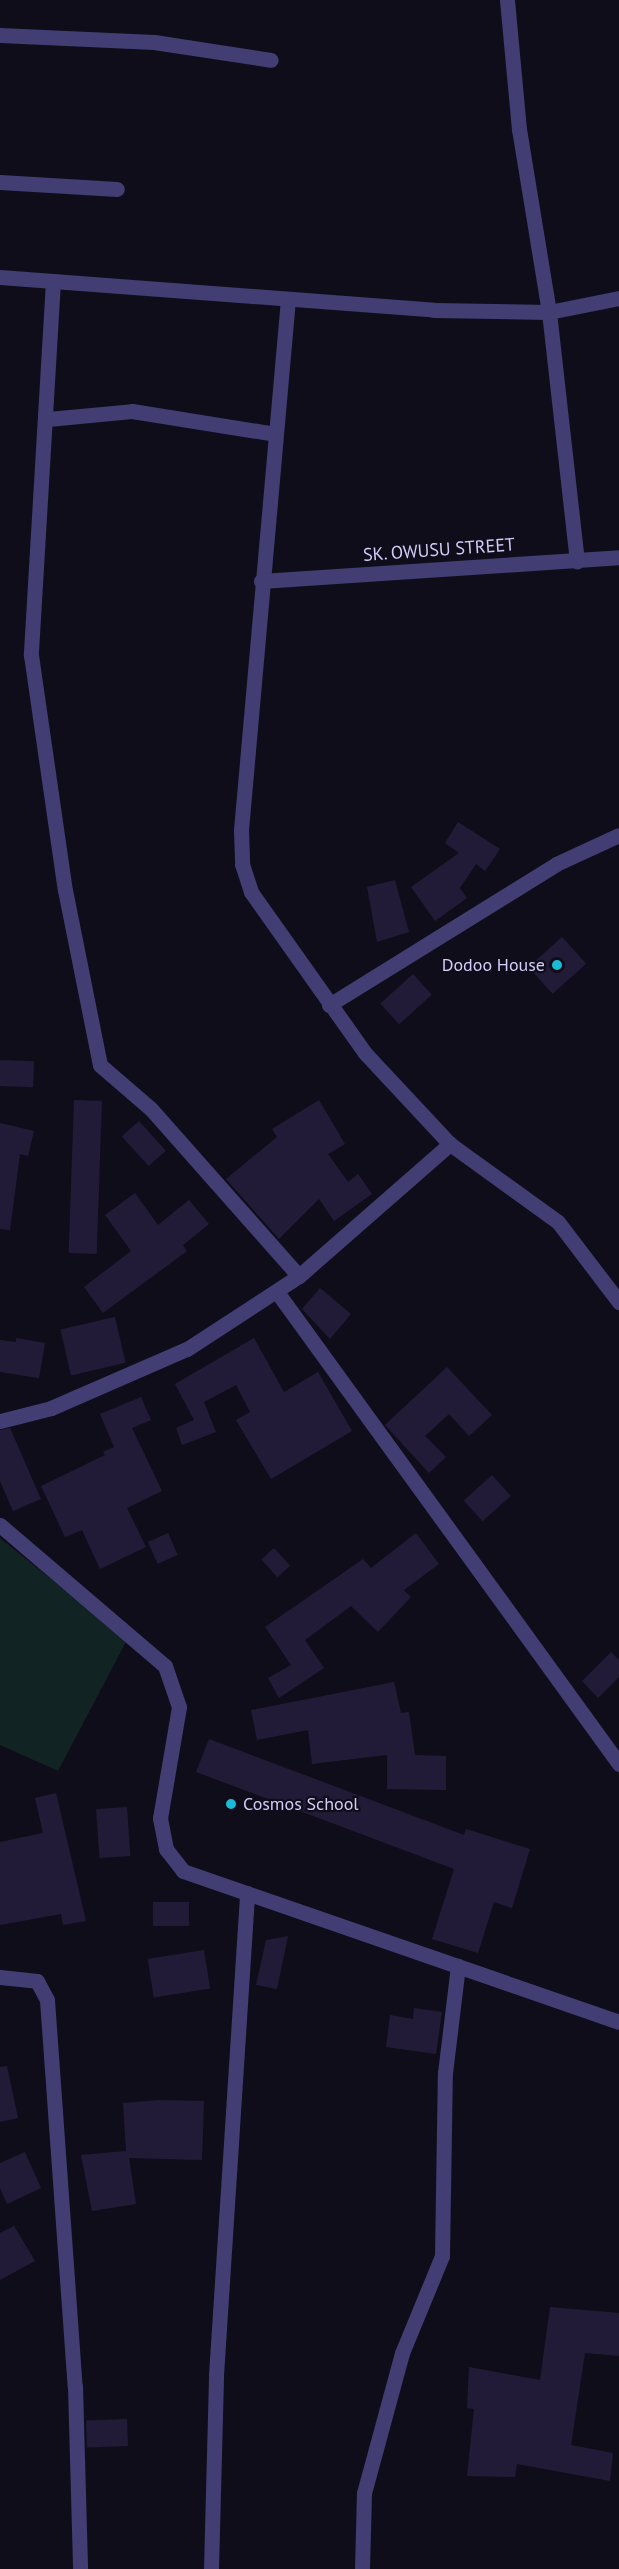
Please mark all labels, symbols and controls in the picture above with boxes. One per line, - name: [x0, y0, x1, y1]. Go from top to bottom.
- street label: SK. OWUSU STREET: [362, 534, 516, 566]
- place label: Dodoo House: [442, 954, 545, 976]
- marker: Dodoo House: [550, 958, 564, 972]
- place label: Cosmos School: [243, 1793, 359, 1815]
- marker: Cosmos School: [224, 1797, 238, 1811]

